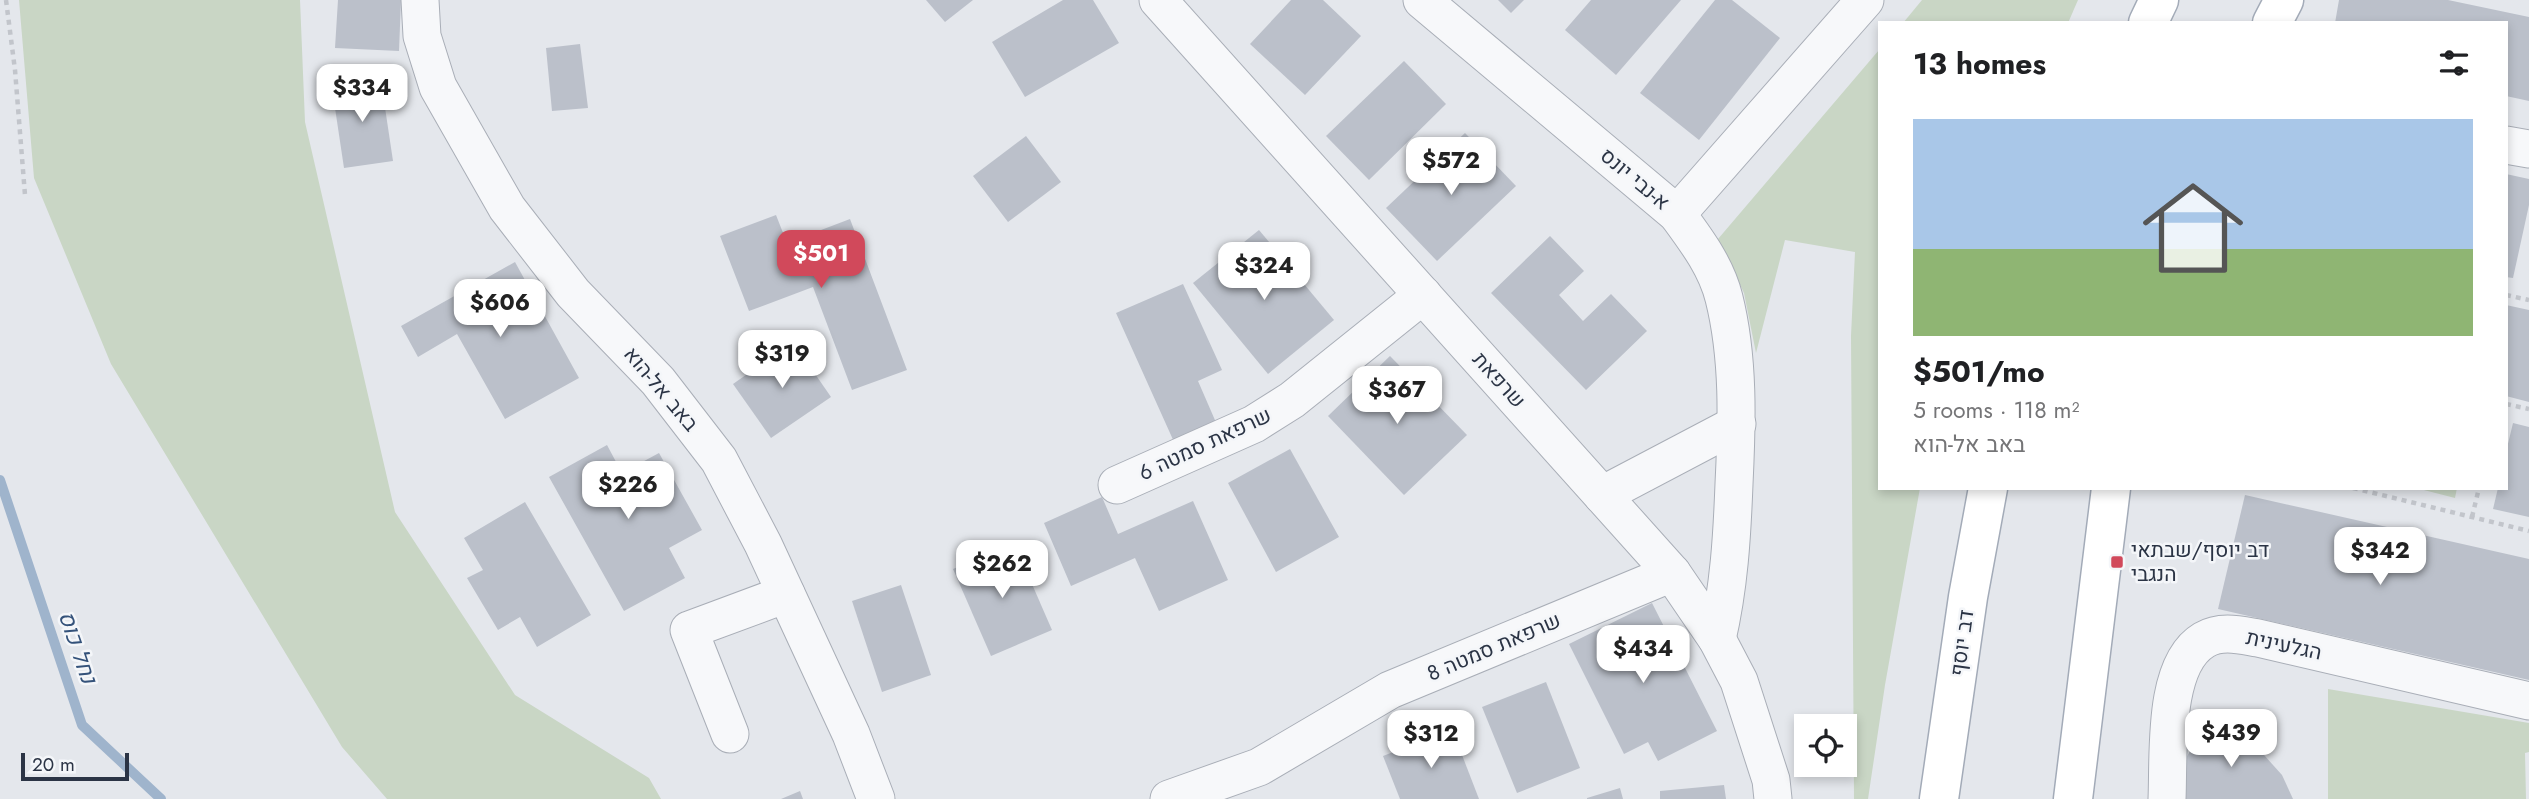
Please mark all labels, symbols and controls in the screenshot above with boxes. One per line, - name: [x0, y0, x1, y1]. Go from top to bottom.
- text: 13 homes: [1913, 42, 2046, 85]
- icon: filters: [2435, 44, 2473, 82]
- pin: $334: [321, 64, 403, 124]
- text: $334: [333, 70, 391, 104]
- pin: $572: [1410, 138, 1492, 197]
- street label: א-נבי יונס: [1594, 141, 1676, 217]
- text: $572: [1422, 143, 1480, 177]
- icon: home: [2130, 165, 2256, 291]
- pin: $501: [780, 230, 862, 290]
- text: $501: [793, 236, 849, 270]
- pin: $324: [1223, 243, 1305, 302]
- text: $324: [1234, 248, 1294, 282]
- pin: $606: [459, 280, 541, 339]
- text: $606: [470, 285, 530, 319]
- pin: $319: [741, 330, 823, 390]
- text: $319: [754, 336, 810, 370]
- street label: באב אל-הוא: [617, 340, 705, 438]
- street label: שרפאת: [1466, 345, 1532, 415]
- text: $501/mo: [1913, 350, 2045, 393]
- pin: $367: [1356, 366, 1438, 426]
- text: $367: [1368, 372, 1426, 406]
- text: 5 rooms · 118 m²: [1913, 393, 2080, 427]
- street label: שרפאת סמטה 6: [1134, 400, 1276, 488]
- text: באב אל-הוא: [1913, 427, 2025, 461]
- pin: $226: [587, 462, 669, 521]
- text: $226: [598, 467, 658, 501]
- pin: $342: [2339, 528, 2421, 587]
- text: $342: [2350, 533, 2410, 567]
- place label: דב יוסף/שבתאי הנגבי: [2131, 535, 2269, 589]
- pin: $262: [961, 540, 1043, 600]
- text: $262: [972, 546, 1032, 580]
- marker: דב יוסף/שבתאי הנגבי: [2109, 554, 2125, 570]
- street label: שרפאת סמטה 8: [1422, 605, 1566, 689]
- water label: נחל כוס: [50, 606, 107, 689]
- street label: דב יוסף: [1943, 608, 1982, 678]
- street label: הגלעינית: [2243, 622, 2325, 668]
- pin: $434: [1602, 626, 1684, 685]
- text: $434: [1613, 631, 1673, 665]
- pin: $312: [1390, 710, 1472, 770]
- pin: $439: [2190, 710, 2272, 769]
- map controls: [1794, 714, 1857, 777]
- button: locate: [1794, 714, 1857, 777]
- text: $439: [2201, 715, 2261, 749]
- text: $312: [1403, 716, 1459, 750]
- scale bar: [21, 750, 130, 782]
- text: 20 m: [32, 751, 75, 778]

